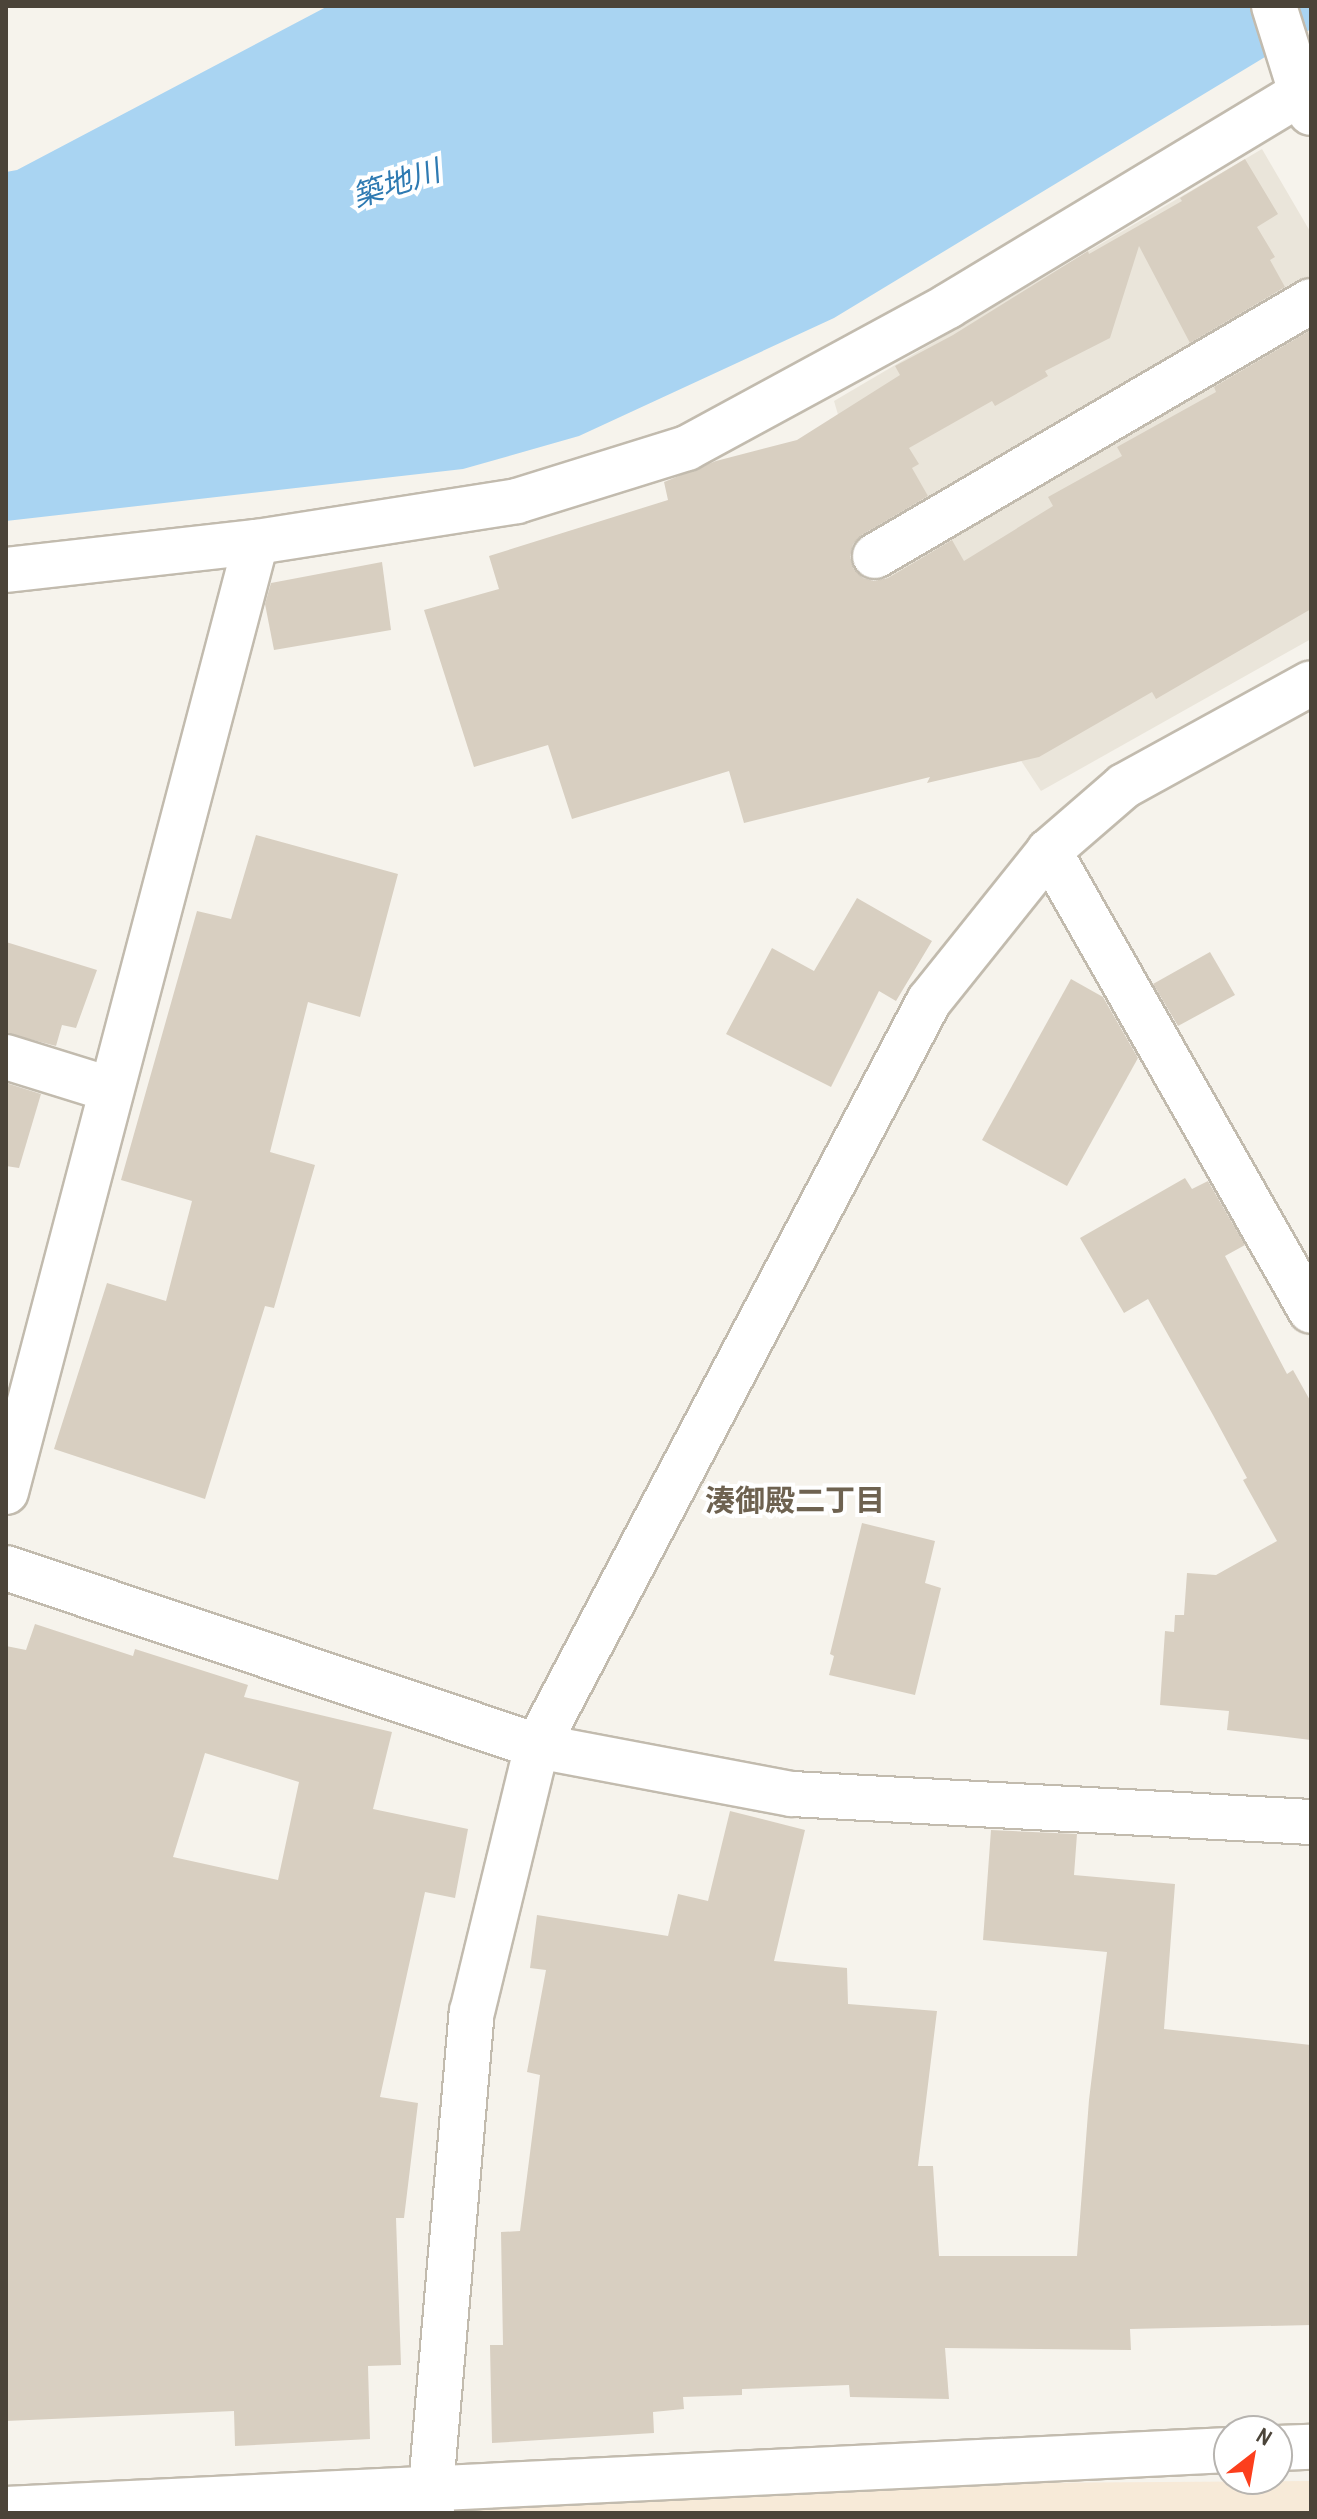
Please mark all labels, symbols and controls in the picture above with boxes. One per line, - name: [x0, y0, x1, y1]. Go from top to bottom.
- water label: 築地川: [348, 152, 444, 214]
- district label: 湊御殿二丁目: [705, 1482, 885, 1518]
- north arrow: [1213, 2415, 1293, 2495]
- text: N: [1251, 2420, 1278, 2452]

